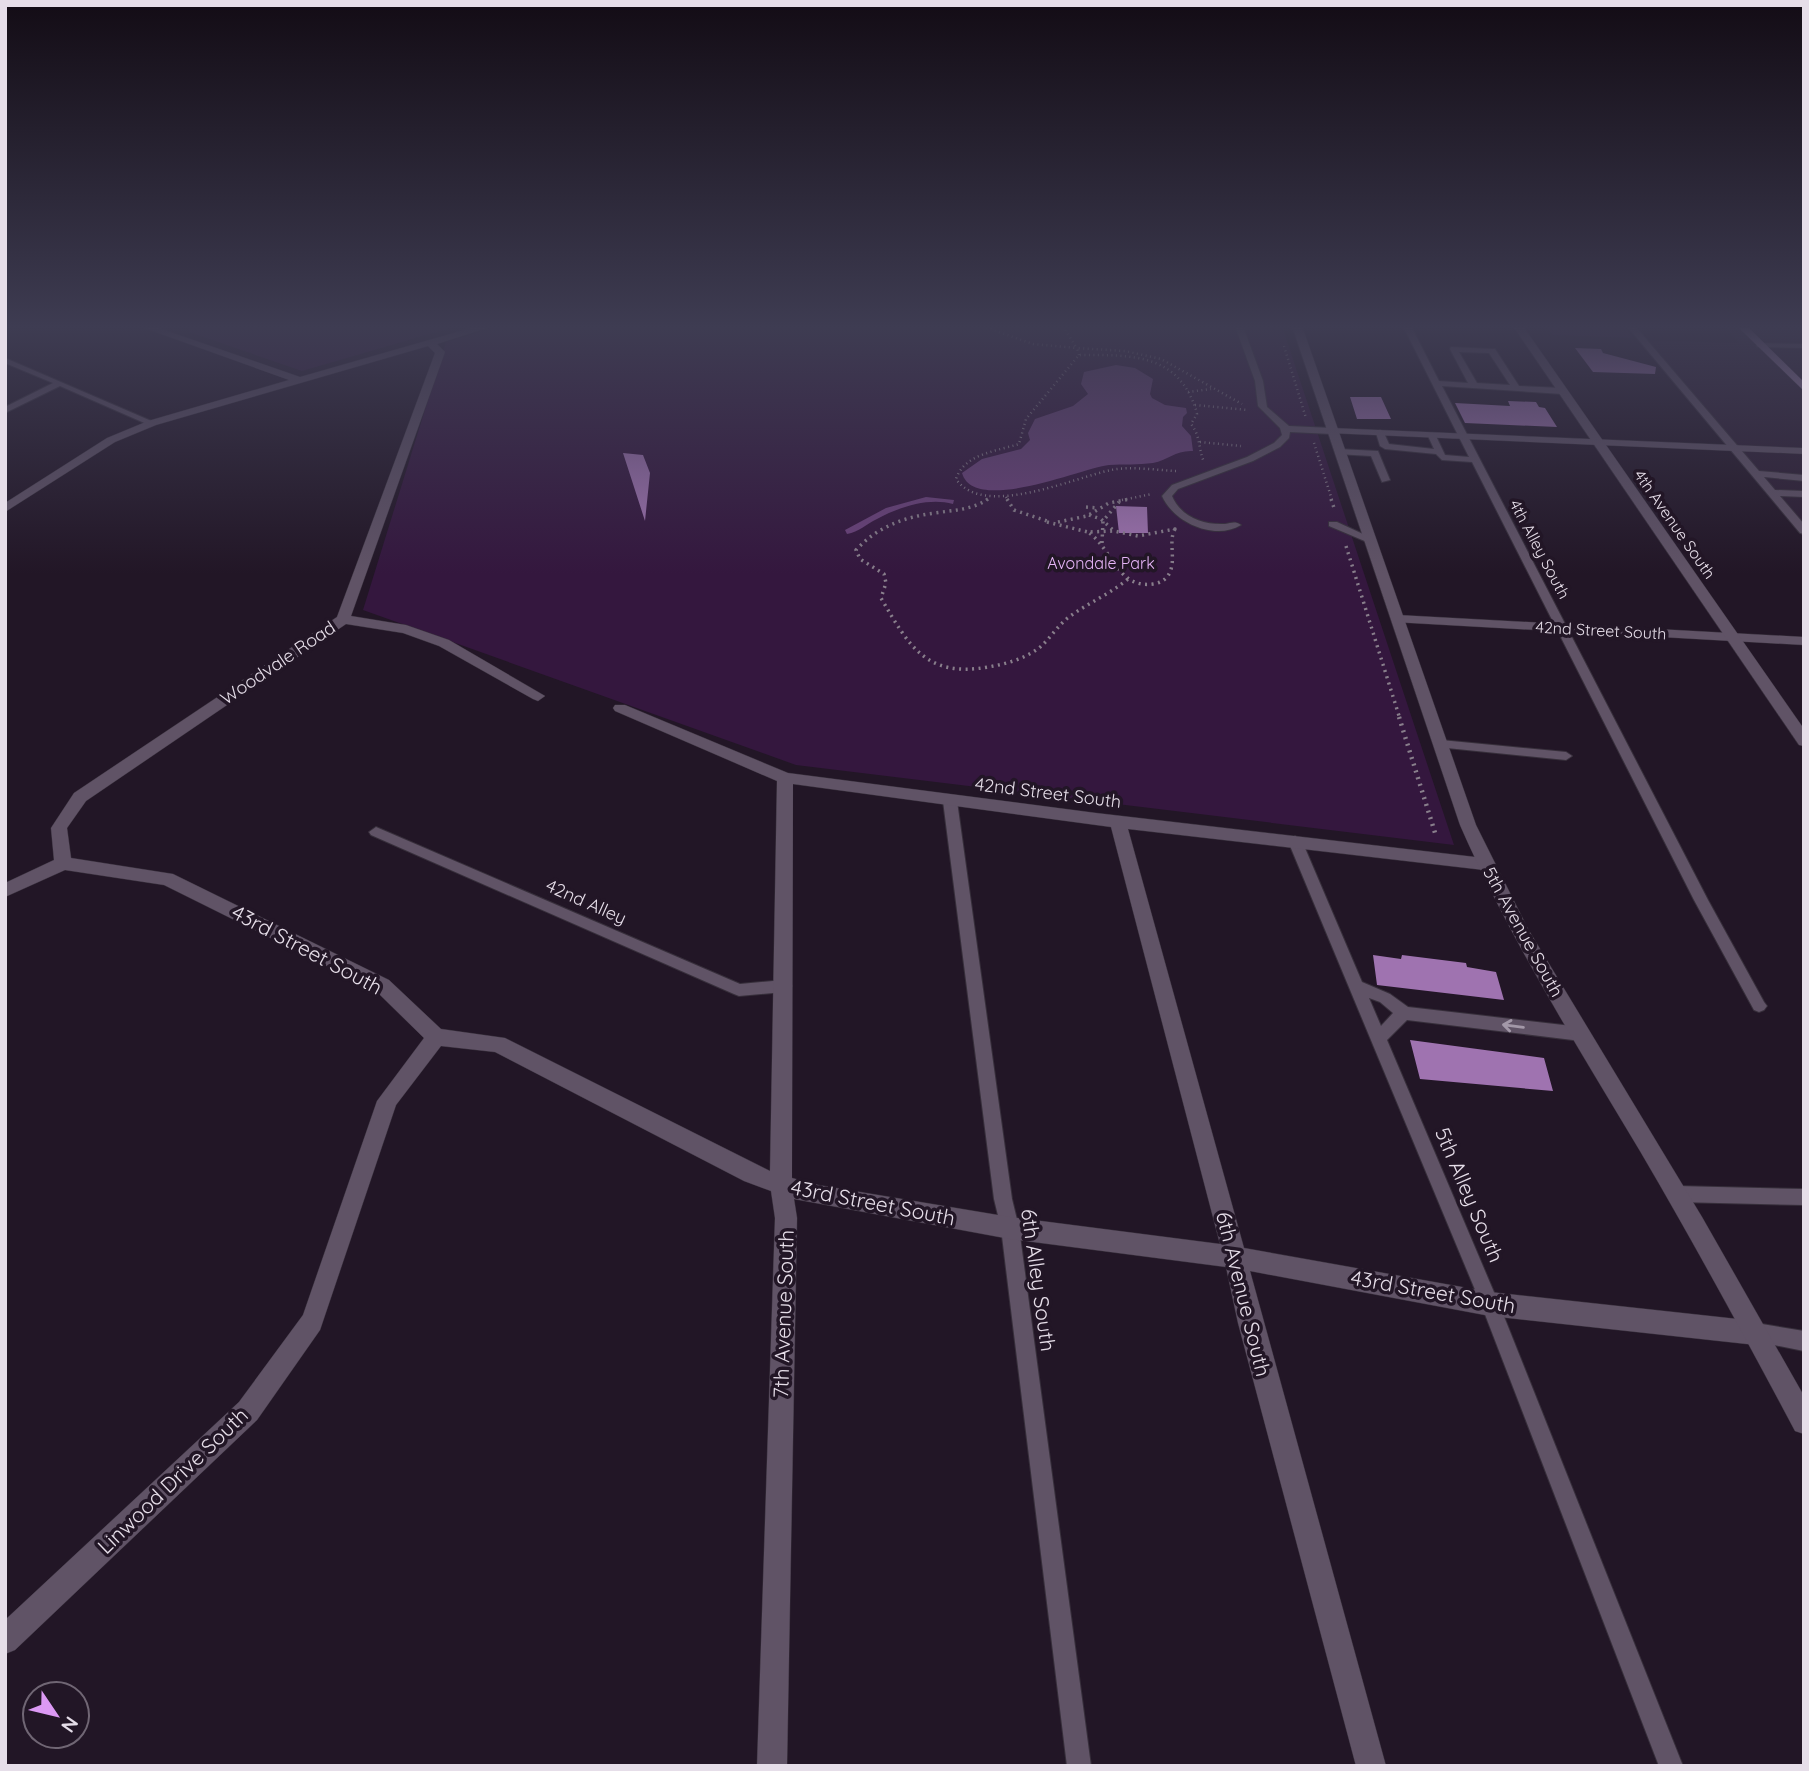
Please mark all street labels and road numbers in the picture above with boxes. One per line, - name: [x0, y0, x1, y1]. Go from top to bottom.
- street label: 4th Avenue South: [1630, 466, 1720, 582]
- street label: 4th Alley South: [1505, 496, 1575, 602]
- street label: Woodvale Road: [216, 616, 340, 710]
- street label: 42nd Street South: [1535, 617, 1667, 643]
- street label: 42nd Street South: [974, 772, 1123, 813]
- street label: 5th Avenue South: [1478, 863, 1569, 1001]
- street label: 42nd Alley: [542, 874, 630, 929]
- street label: 43rd Street South: [228, 898, 387, 1000]
- street label: 5th Alley South: [1430, 1123, 1510, 1266]
- street label: 43rd Street South: [789, 1173, 958, 1231]
- street label: 6th Alley South: [1016, 1207, 1062, 1353]
- street label: 6th Avenue South: [1211, 1209, 1277, 1379]
- street label: 7th Avenue South: [767, 1229, 799, 1399]
- street label: 43rd Street South: [1349, 1264, 1518, 1318]
- street label: Linwood Drive South: [92, 1402, 253, 1559]

